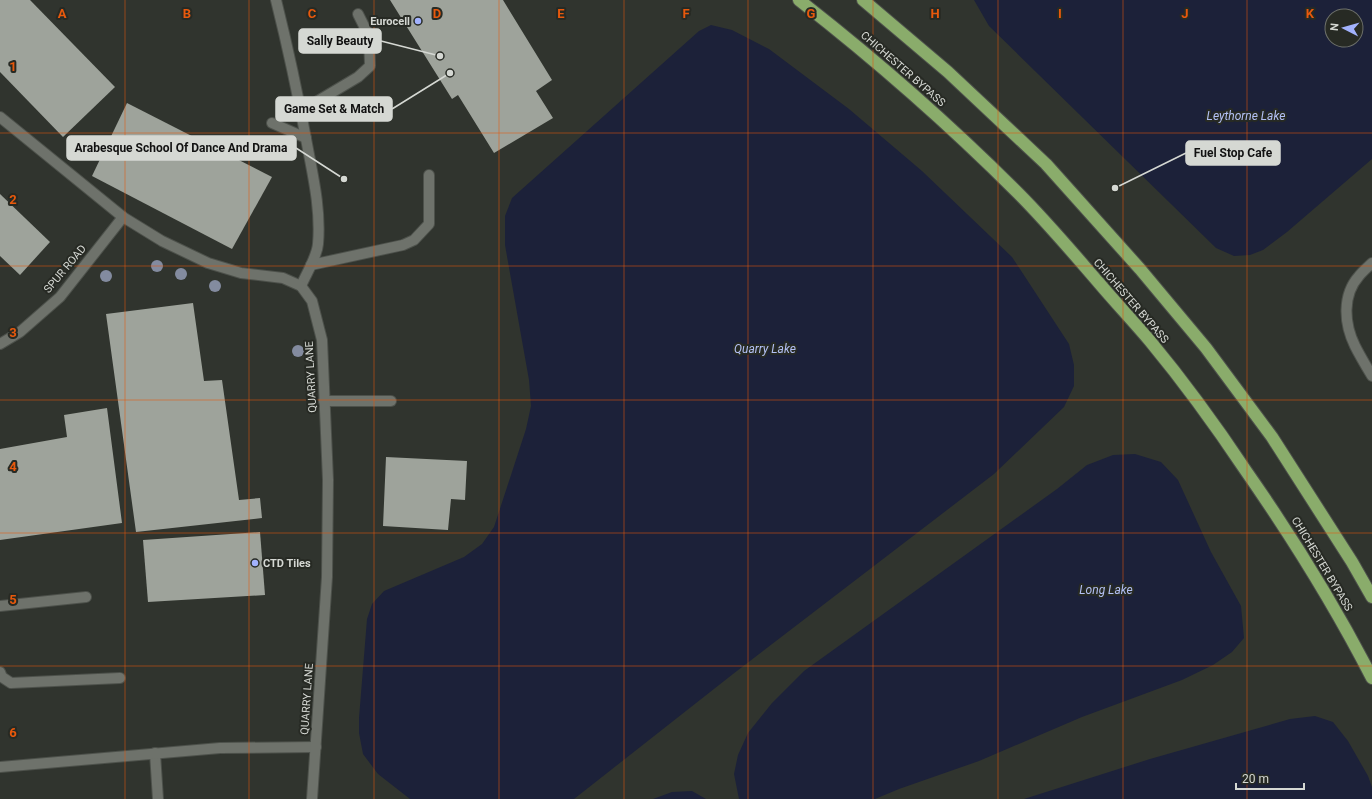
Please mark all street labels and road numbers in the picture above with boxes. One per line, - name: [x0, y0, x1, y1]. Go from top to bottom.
- street label: CHICHESTER BYPASS: [858, 29, 948, 110]
- street label: SPUR ROAD: [41, 242, 89, 296]
- street label: CHICHESTER BYPASS: [1091, 256, 1172, 346]
- street label: QUARRY LANE: [303, 341, 319, 413]
- street label: CHICHESTER BYPASS: [1289, 514, 1356, 614]
- street label: QUARRY LANE: [298, 663, 316, 735]

